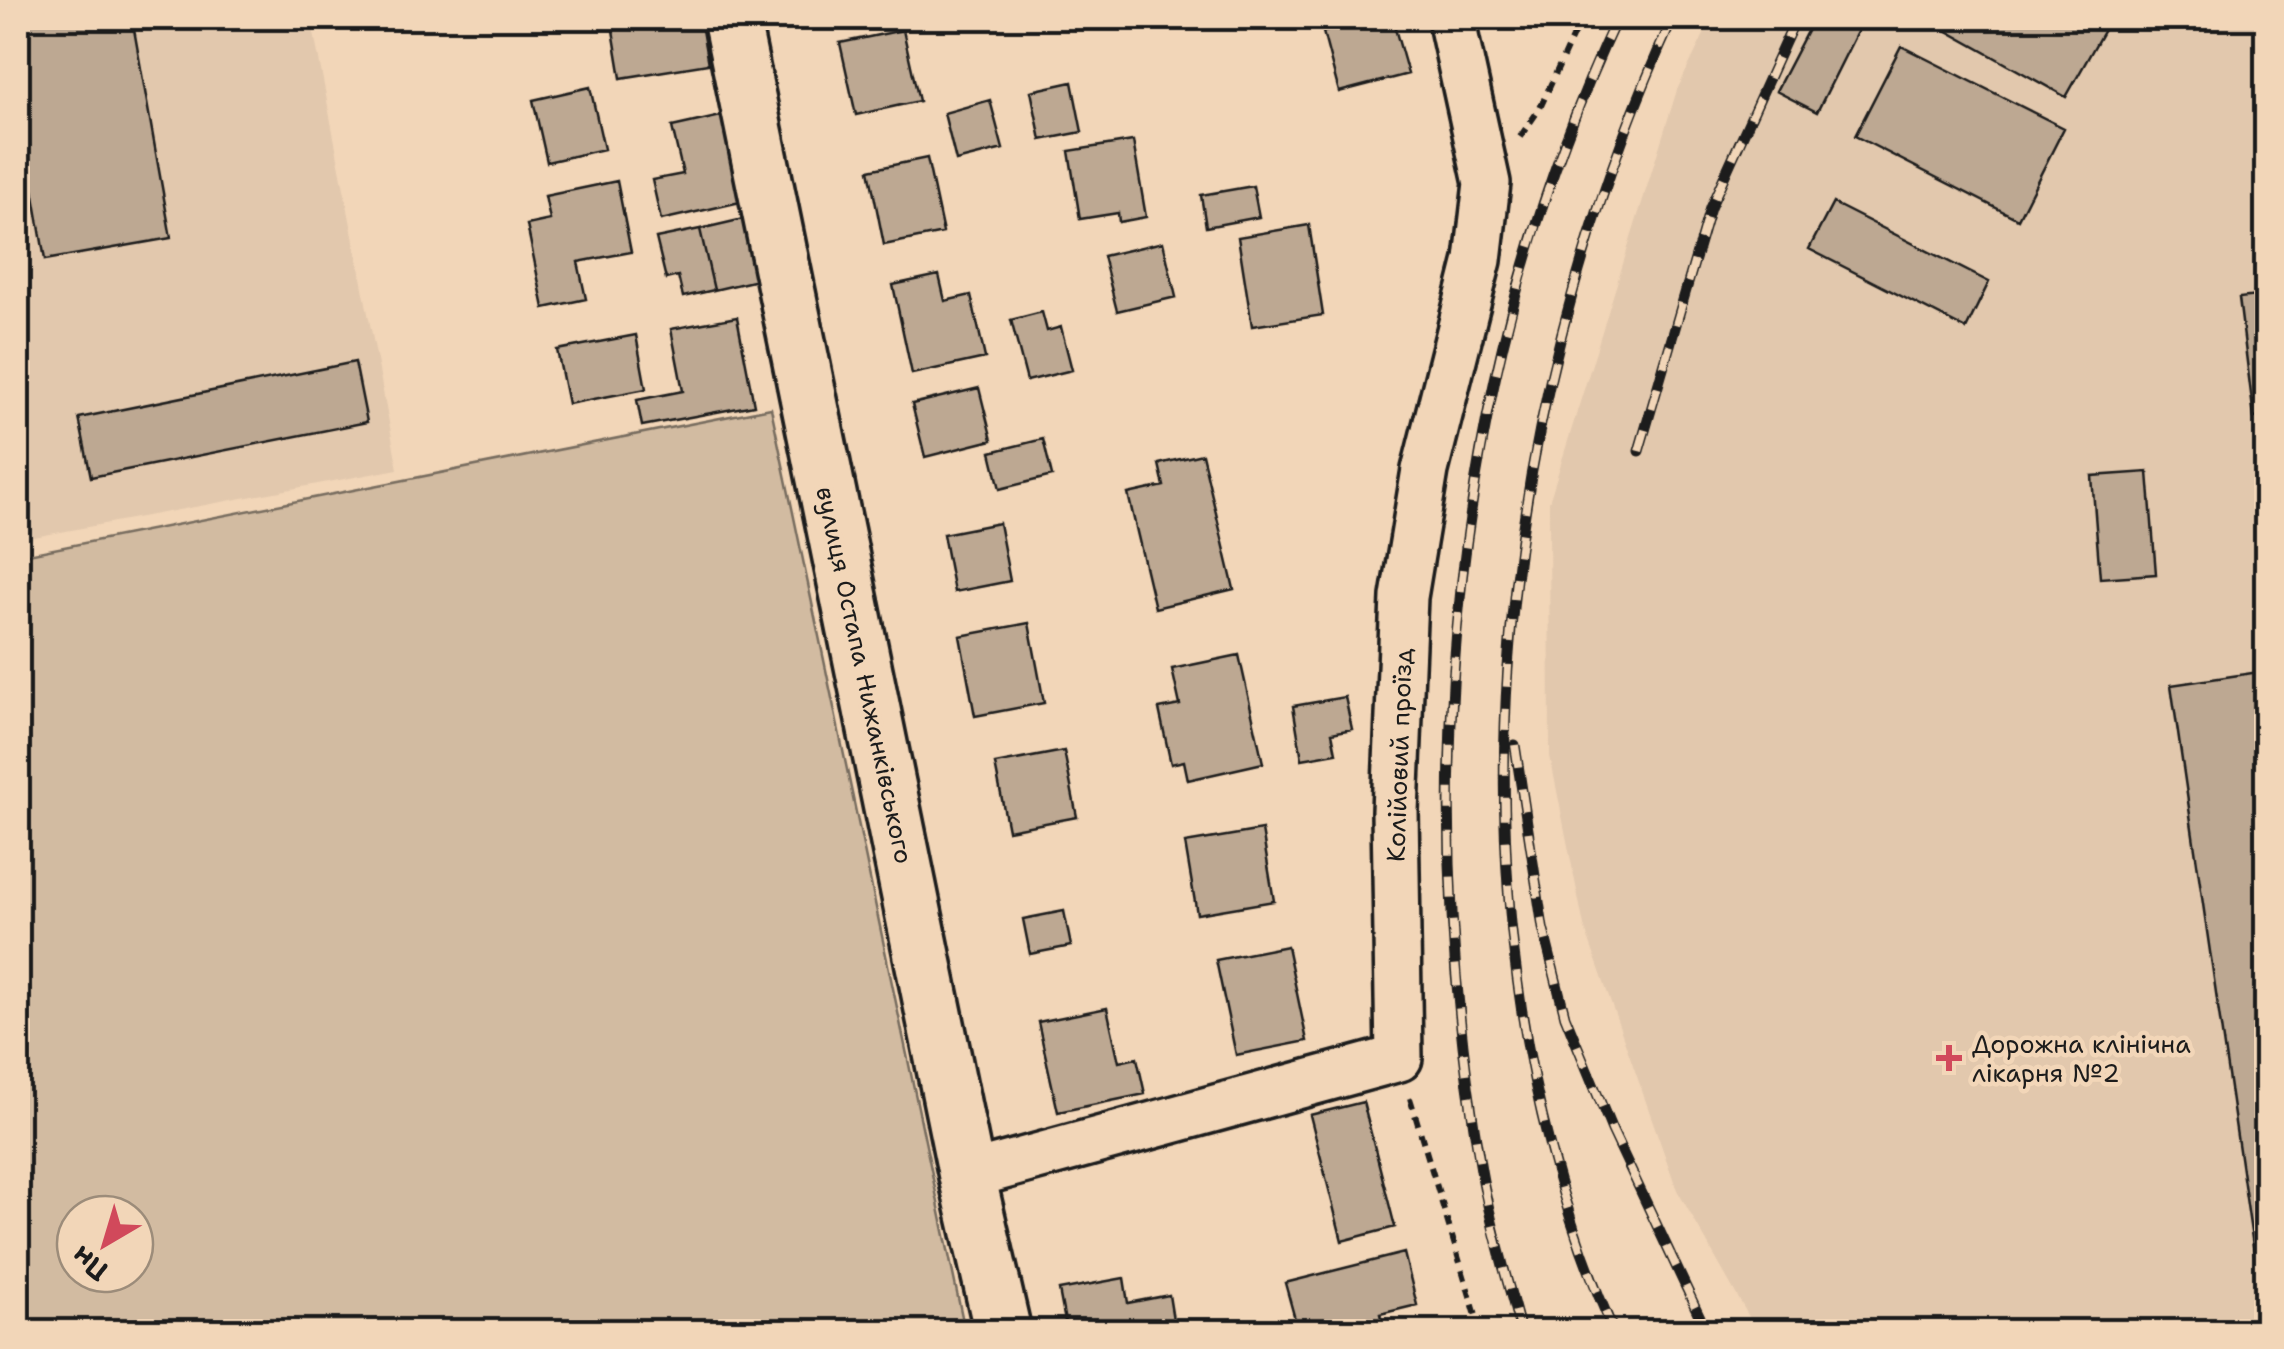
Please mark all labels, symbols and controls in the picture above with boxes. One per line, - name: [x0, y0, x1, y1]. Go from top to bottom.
- street label: вулиця Остапа Нижанківського: [808, 483, 922, 867]
- street label: Колійовий проїзд: [1378, 647, 1420, 862]
- place label: Дорожна клінічна лікарня №2: [1972, 1027, 2191, 1090]
- marker: Дорожна клінічна лікарня №2: [1936, 1045, 1962, 1071]
- north arrow: [55, 1194, 155, 1294]
- text: Пн: [63, 1237, 116, 1290]

